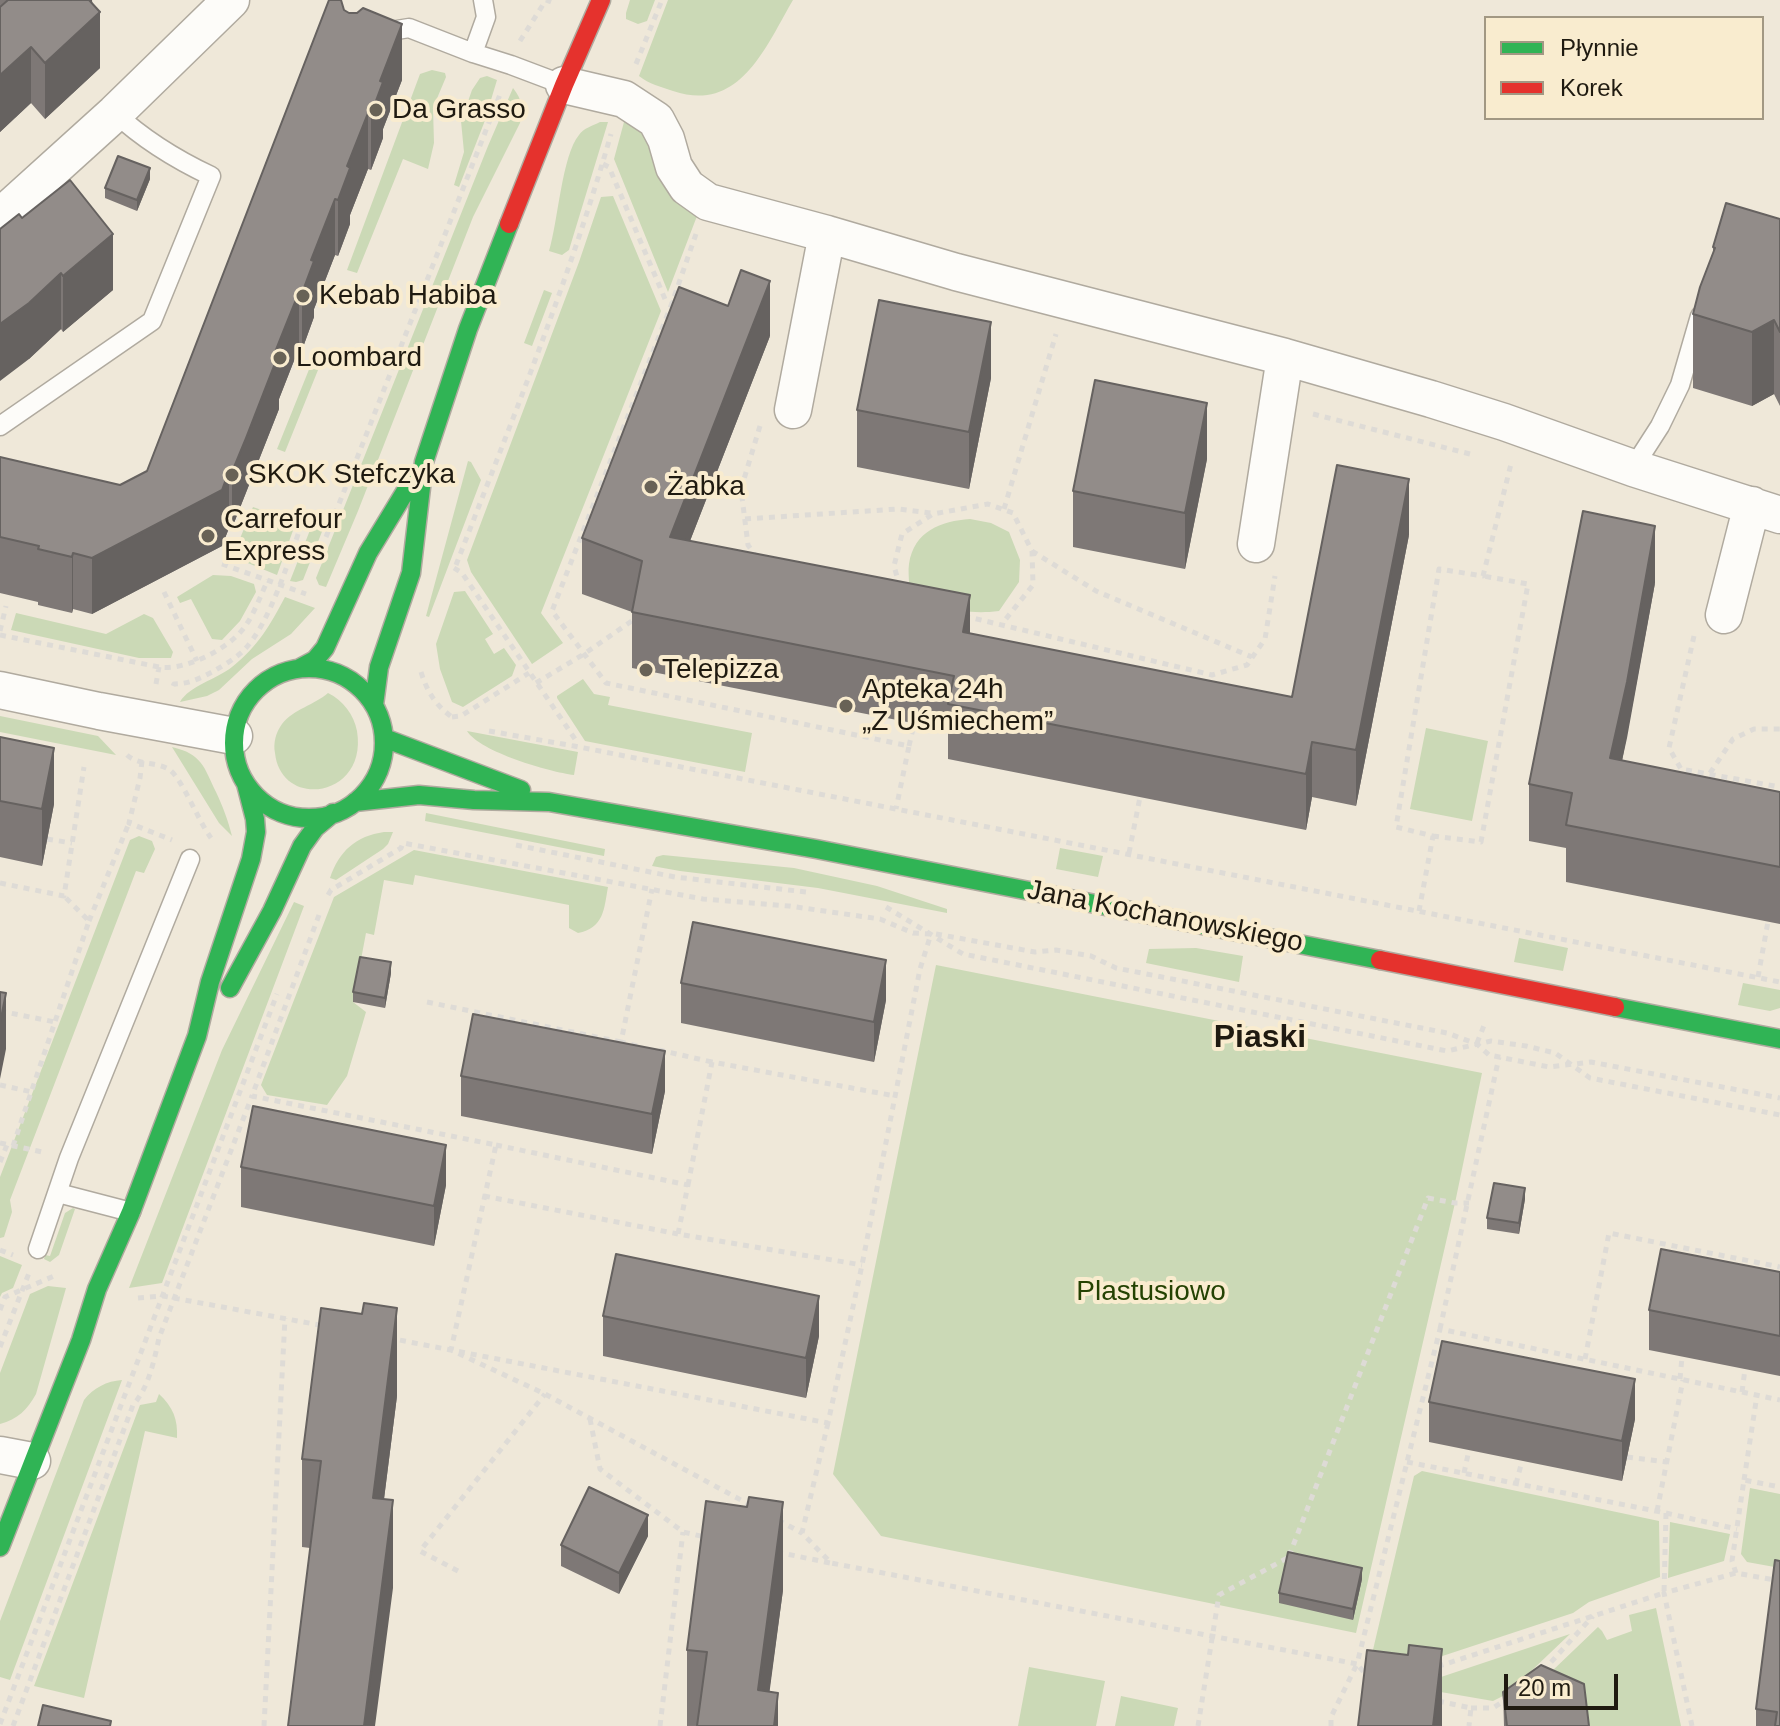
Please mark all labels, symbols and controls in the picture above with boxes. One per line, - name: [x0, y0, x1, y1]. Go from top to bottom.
- legend: [1484, 16, 1764, 120]
- text: Płynnie: [1560, 34, 1639, 61]
- text: Korek: [1560, 74, 1623, 101]
- place label: Da Grasso: [392, 93, 526, 127]
- marker: Da Grasso: [367, 101, 385, 119]
- place label: Kebab Habiba: [319, 279, 496, 313]
- marker: Kebab Habiba: [294, 287, 312, 305]
- place label: Loombard: [296, 341, 422, 375]
- marker: Loombard: [271, 349, 289, 367]
- place label: SKOK Stefczyka: [248, 458, 455, 492]
- marker: SKOK Stefczyka: [223, 466, 241, 484]
- place label: Żabka: [667, 470, 745, 504]
- marker: Żabka: [642, 478, 660, 496]
- place label: Carrefour Express: [224, 503, 342, 569]
- marker: Carrefour Express: [199, 527, 217, 545]
- place label: Telepizza: [662, 653, 779, 687]
- marker: Telepizza: [637, 661, 655, 679]
- place label: Apteka 24h „Z Uśmiechem”: [862, 673, 1053, 739]
- marker: Apteka 24h „Z Uśmiechem”: [837, 697, 855, 715]
- street label: Jana Kochanowskiego: [1024, 874, 1306, 960]
- district label: Piaski: [1214, 1019, 1306, 1057]
- park label: Plastusiowo: [1076, 1275, 1226, 1309]
- scale bar: [1508, 1658, 1622, 1708]
- text: 20 m: [1518, 1674, 1571, 1701]

